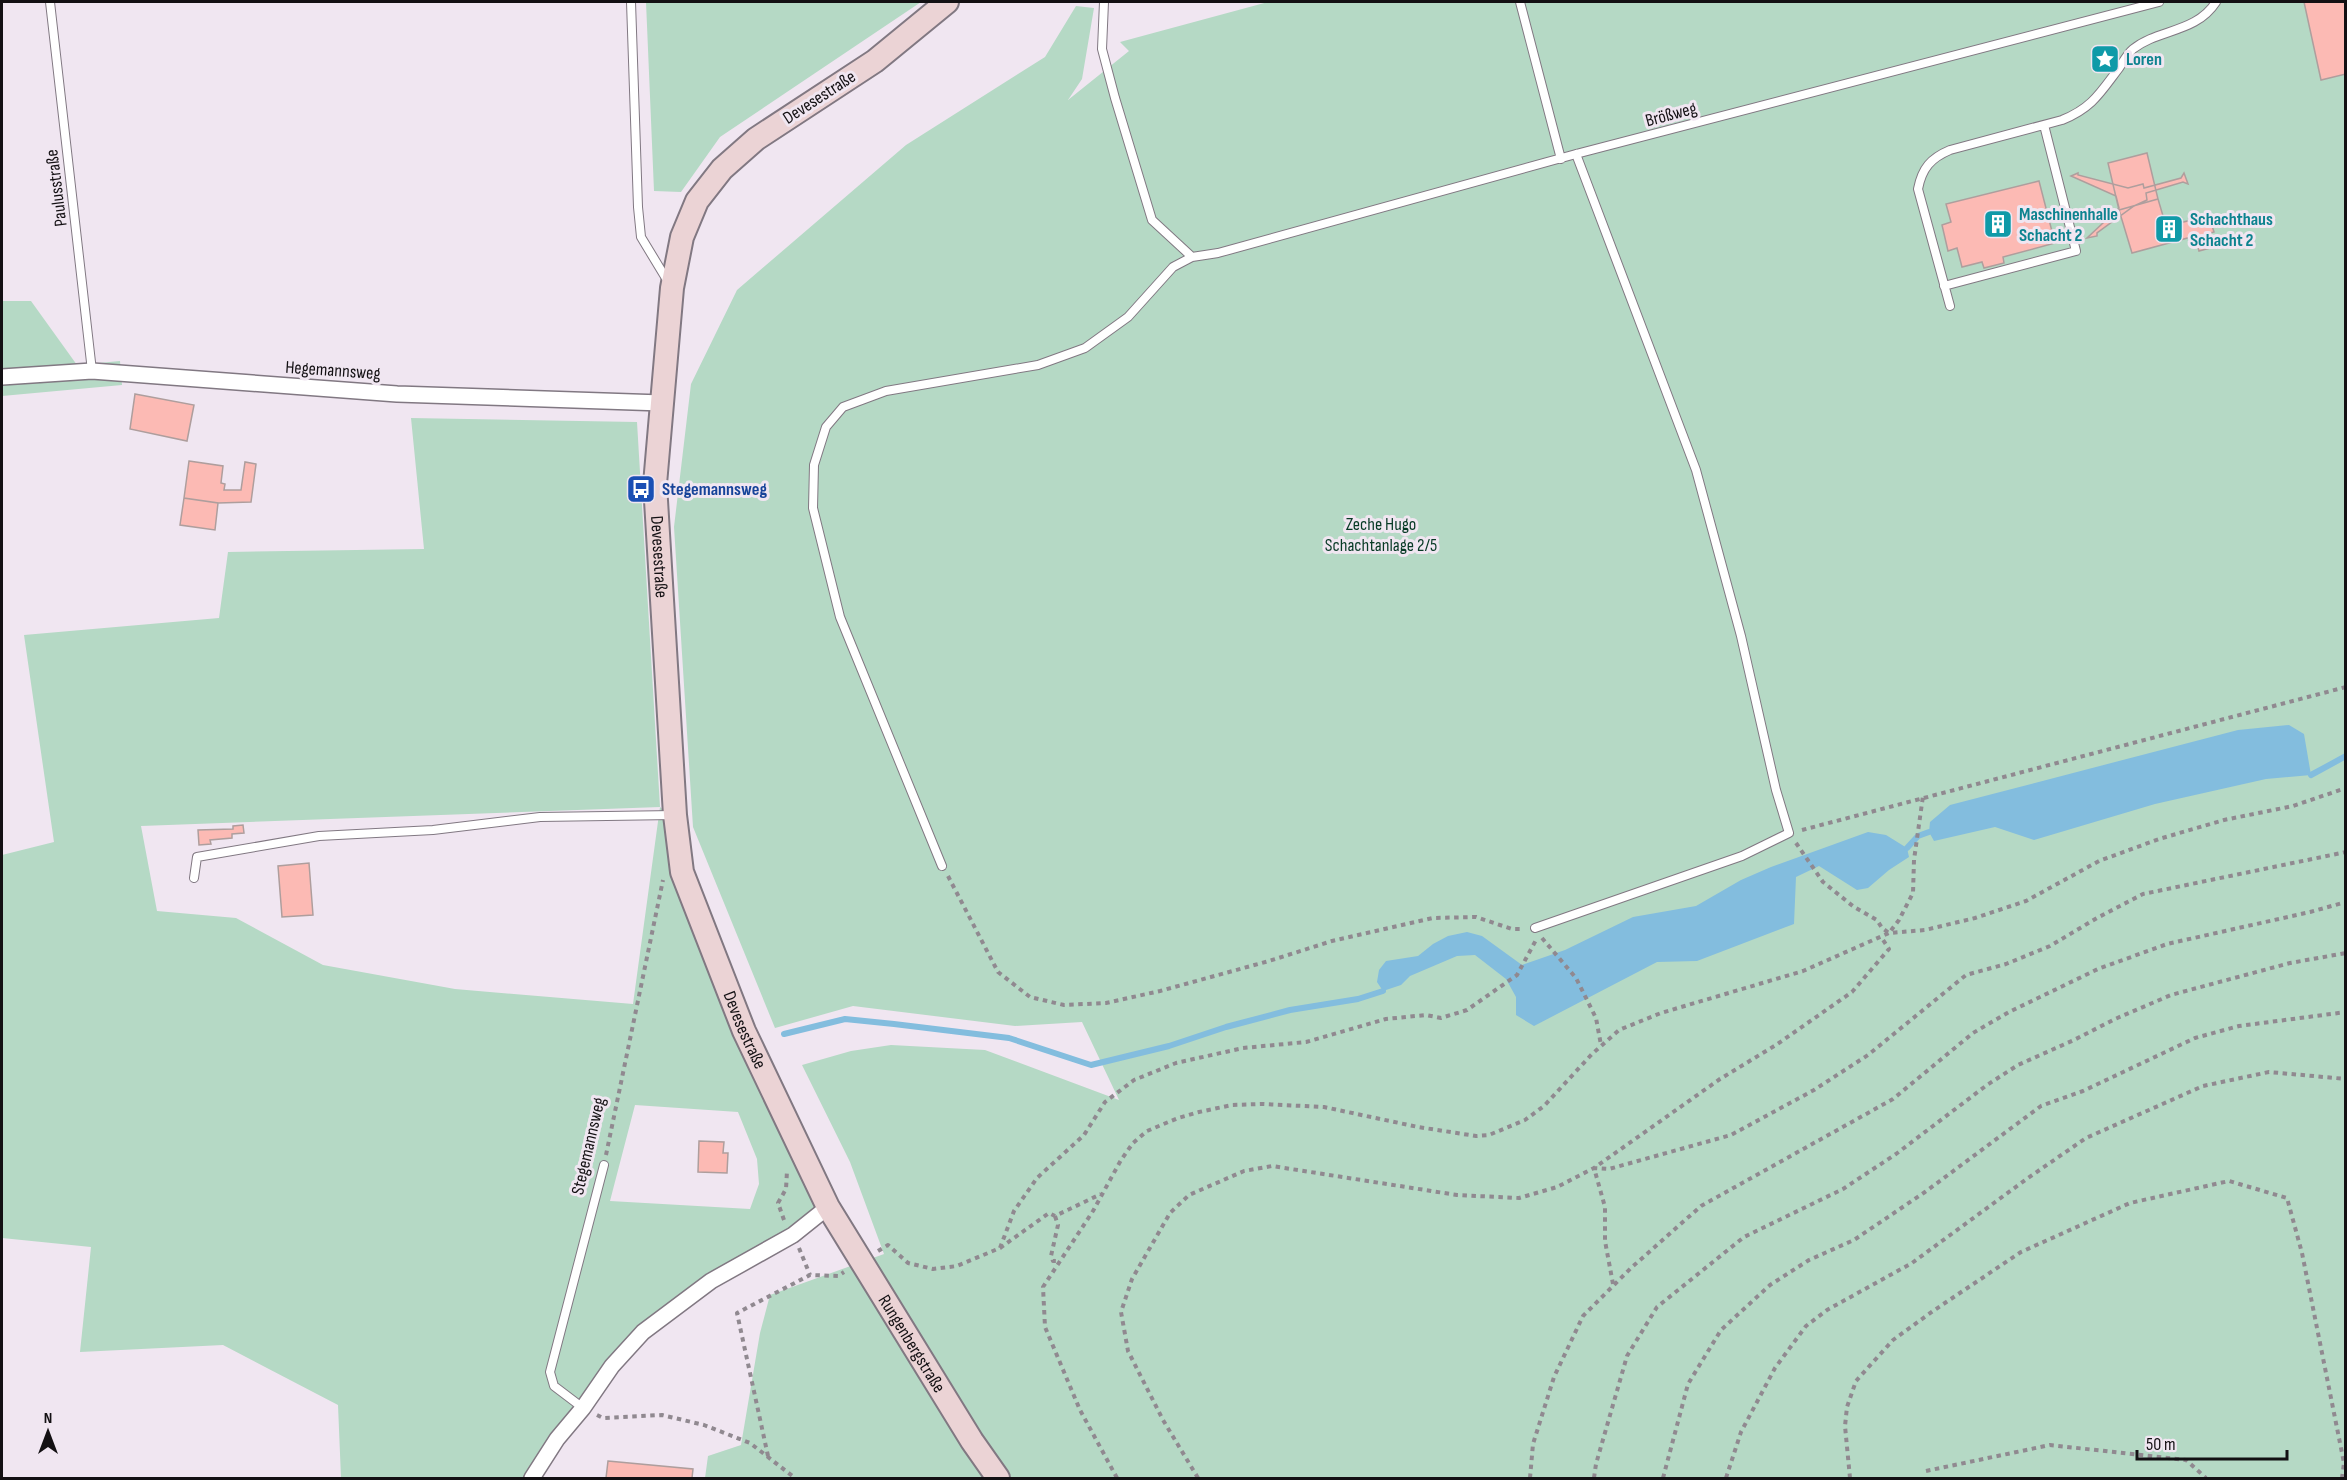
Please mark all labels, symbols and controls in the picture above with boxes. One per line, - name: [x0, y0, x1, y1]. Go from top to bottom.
- place icon: Loren: [2089, 43, 2121, 75]
- place label: Loren: [2126, 49, 2162, 70]
- street label: Devesestraße: [779, 66, 859, 129]
- street label: Brößweg: [1643, 98, 1699, 131]
- street label: Paulusstraße: [41, 148, 72, 228]
- place label: Maschinenhalle Schacht 2: [2019, 204, 2118, 246]
- building icon: Maschinenhalle Schacht 2: [1982, 208, 2014, 240]
- place label: Schachthaus Schacht 2: [2190, 209, 2273, 251]
- building icon: Schachthaus Schacht 2: [2153, 213, 2185, 245]
- street label: Hegemannsweg: [285, 357, 381, 384]
- bus stop icon: Stegemannsweg: [625, 473, 657, 505]
- place label: Stegemannsweg: [662, 479, 767, 500]
- park label: Zeche Hugo Schachtanlage 2/5: [1325, 514, 1437, 556]
- street label: Devesestraße: [646, 515, 672, 599]
- street label: Devesestraße: [719, 988, 770, 1072]
- street label: Stegemannsweg: [567, 1095, 610, 1197]
- street label: Rungenbergstraße: [874, 1291, 950, 1396]
- north arrow: [18, 1402, 78, 1462]
- text: N: [44, 1409, 52, 1428]
- scale bar: [2137, 1423, 2287, 1461]
- text: 50 m: [2146, 1434, 2176, 1455]

